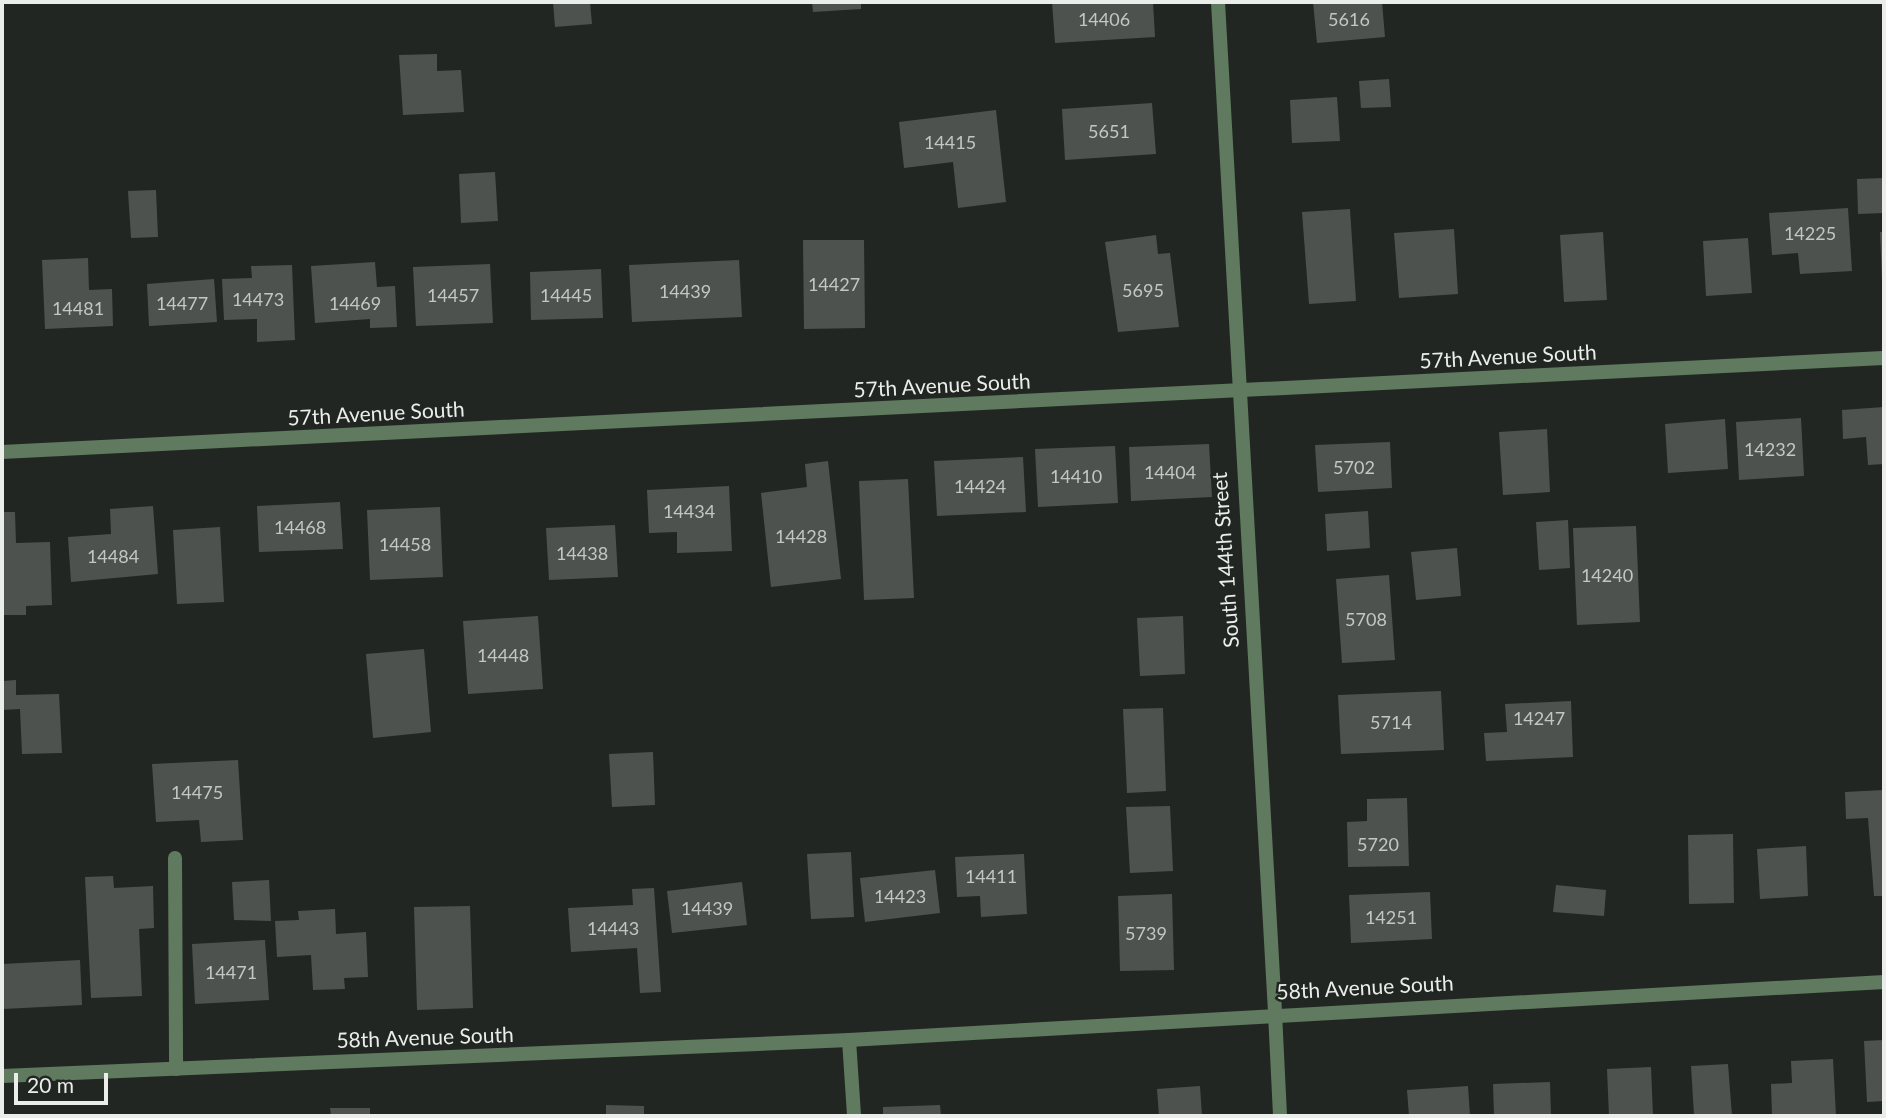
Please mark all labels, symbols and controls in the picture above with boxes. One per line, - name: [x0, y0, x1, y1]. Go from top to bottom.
- house number: 14406: [1078, 8, 1130, 30]
- house number: 5616: [1328, 8, 1370, 30]
- house number: 5651: [1088, 120, 1130, 142]
- house number: 14415: [924, 131, 976, 153]
- house number: 14225: [1784, 222, 1836, 244]
- house number: 14427: [808, 273, 860, 295]
- house number: 5695: [1122, 279, 1164, 301]
- house number: 14439: [659, 280, 711, 302]
- house number: 14457: [427, 284, 479, 306]
- house number: 14445: [540, 284, 592, 306]
- house number: 14473: [232, 288, 284, 310]
- house number: 14477: [156, 292, 208, 314]
- house number: 14469: [329, 292, 381, 314]
- house number: 14481: [52, 297, 104, 319]
- street label: 57th Avenue South: [1418, 339, 1598, 373]
- street label: 57th Avenue South: [852, 368, 1032, 402]
- street label: 57th Avenue South: [286, 396, 466, 430]
- house number: 14232: [1744, 438, 1796, 460]
- house number: 5702: [1333, 456, 1375, 478]
- house number: 14404: [1144, 461, 1196, 483]
- house number: 14410: [1050, 465, 1102, 487]
- street label: South 144th Street: [1206, 471, 1244, 649]
- house number: 14424: [954, 475, 1006, 497]
- house number: 14434: [663, 500, 715, 522]
- house number: 14468: [274, 516, 326, 538]
- house number: 14428: [775, 525, 827, 547]
- house number: 14458: [379, 533, 431, 555]
- house number: 14438: [556, 542, 608, 564]
- house number: 14484: [87, 545, 139, 567]
- house number: 14240: [1581, 564, 1633, 586]
- house number: 5708: [1345, 608, 1387, 630]
- house number: 14448: [477, 644, 529, 666]
- house number: 14247: [1513, 707, 1565, 729]
- house number: 5714: [1370, 711, 1412, 733]
- house number: 14475: [171, 781, 223, 803]
- house number: 5720: [1357, 833, 1399, 855]
- house number: 14411: [965, 865, 1017, 887]
- house number: 14423: [874, 885, 926, 907]
- house number: 14439: [681, 897, 733, 919]
- house number: 14251: [1365, 906, 1417, 928]
- house number: 14443: [587, 917, 639, 939]
- house number: 5739: [1125, 922, 1167, 944]
- house number: 14471: [205, 961, 257, 983]
- street label: 58th Avenue South: [1275, 970, 1455, 1004]
- street label: 58th Avenue South: [336, 1021, 514, 1053]
- scale bar: [18, 1058, 112, 1102]
- text: 20 m: [27, 1072, 74, 1097]

